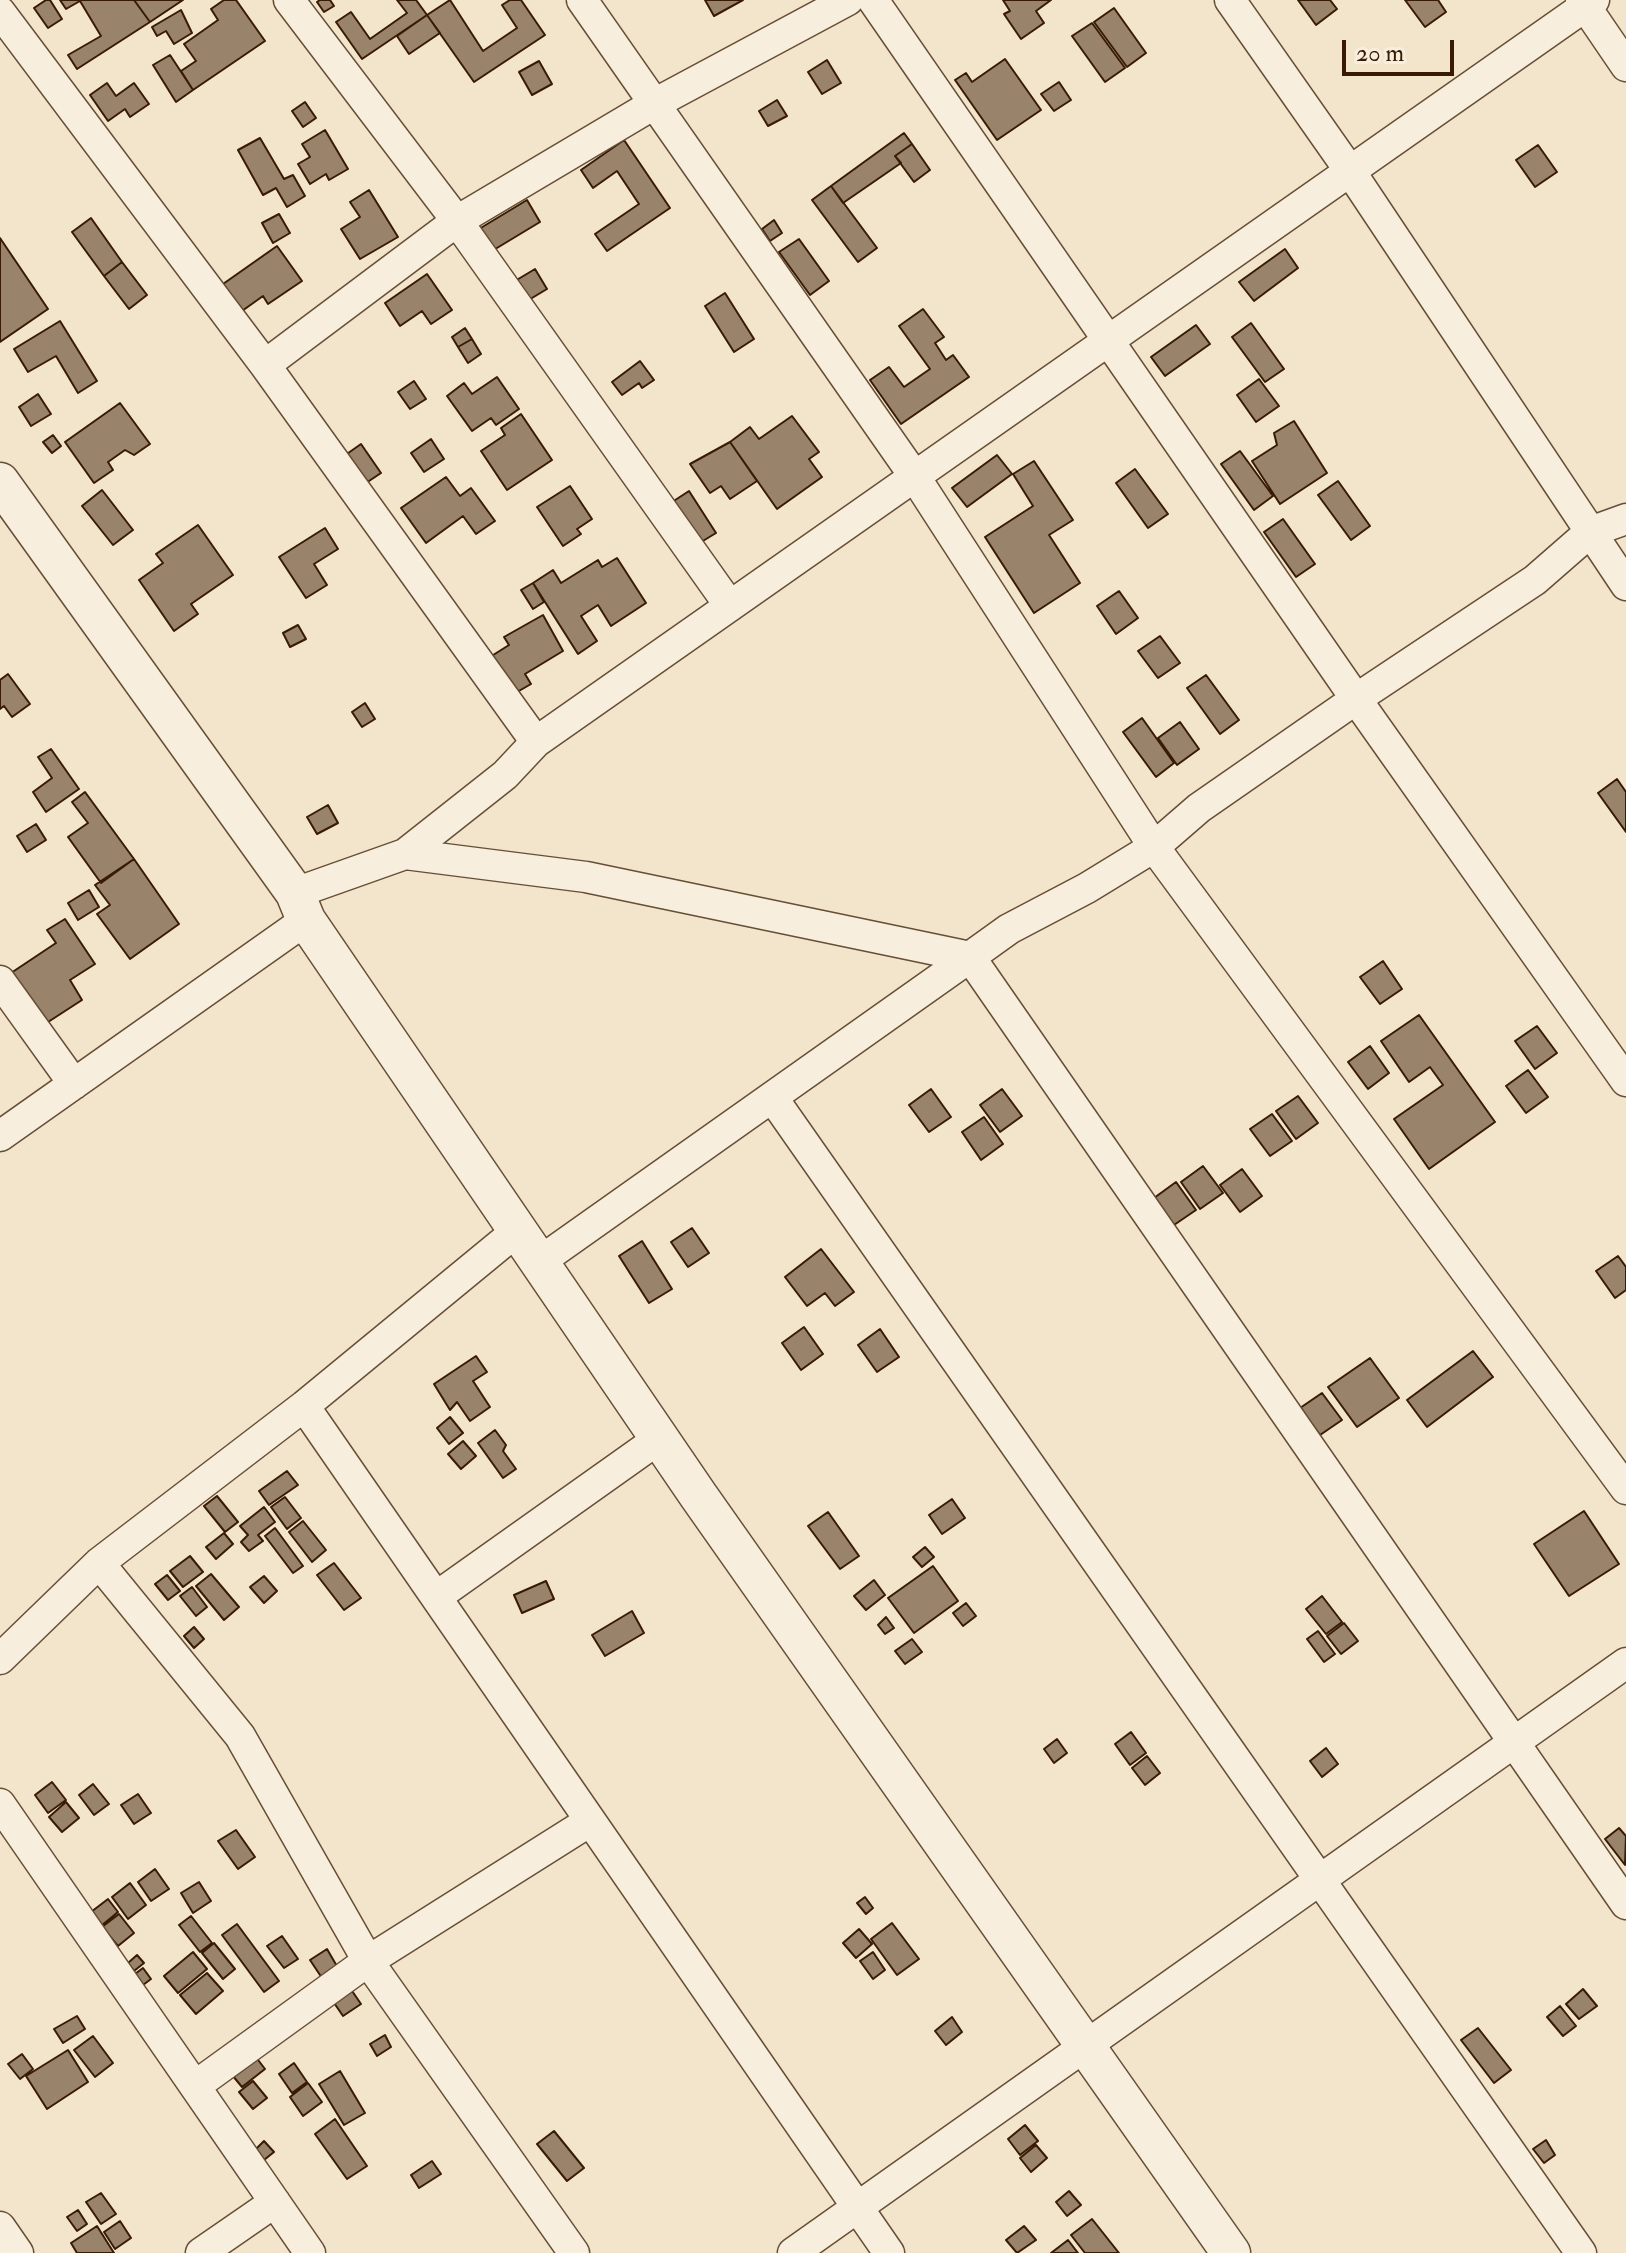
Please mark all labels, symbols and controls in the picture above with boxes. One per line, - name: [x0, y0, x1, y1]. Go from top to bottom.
- scale bar: [1346, 24, 1458, 74]
- text: 20 m: [1356, 38, 1404, 69]

